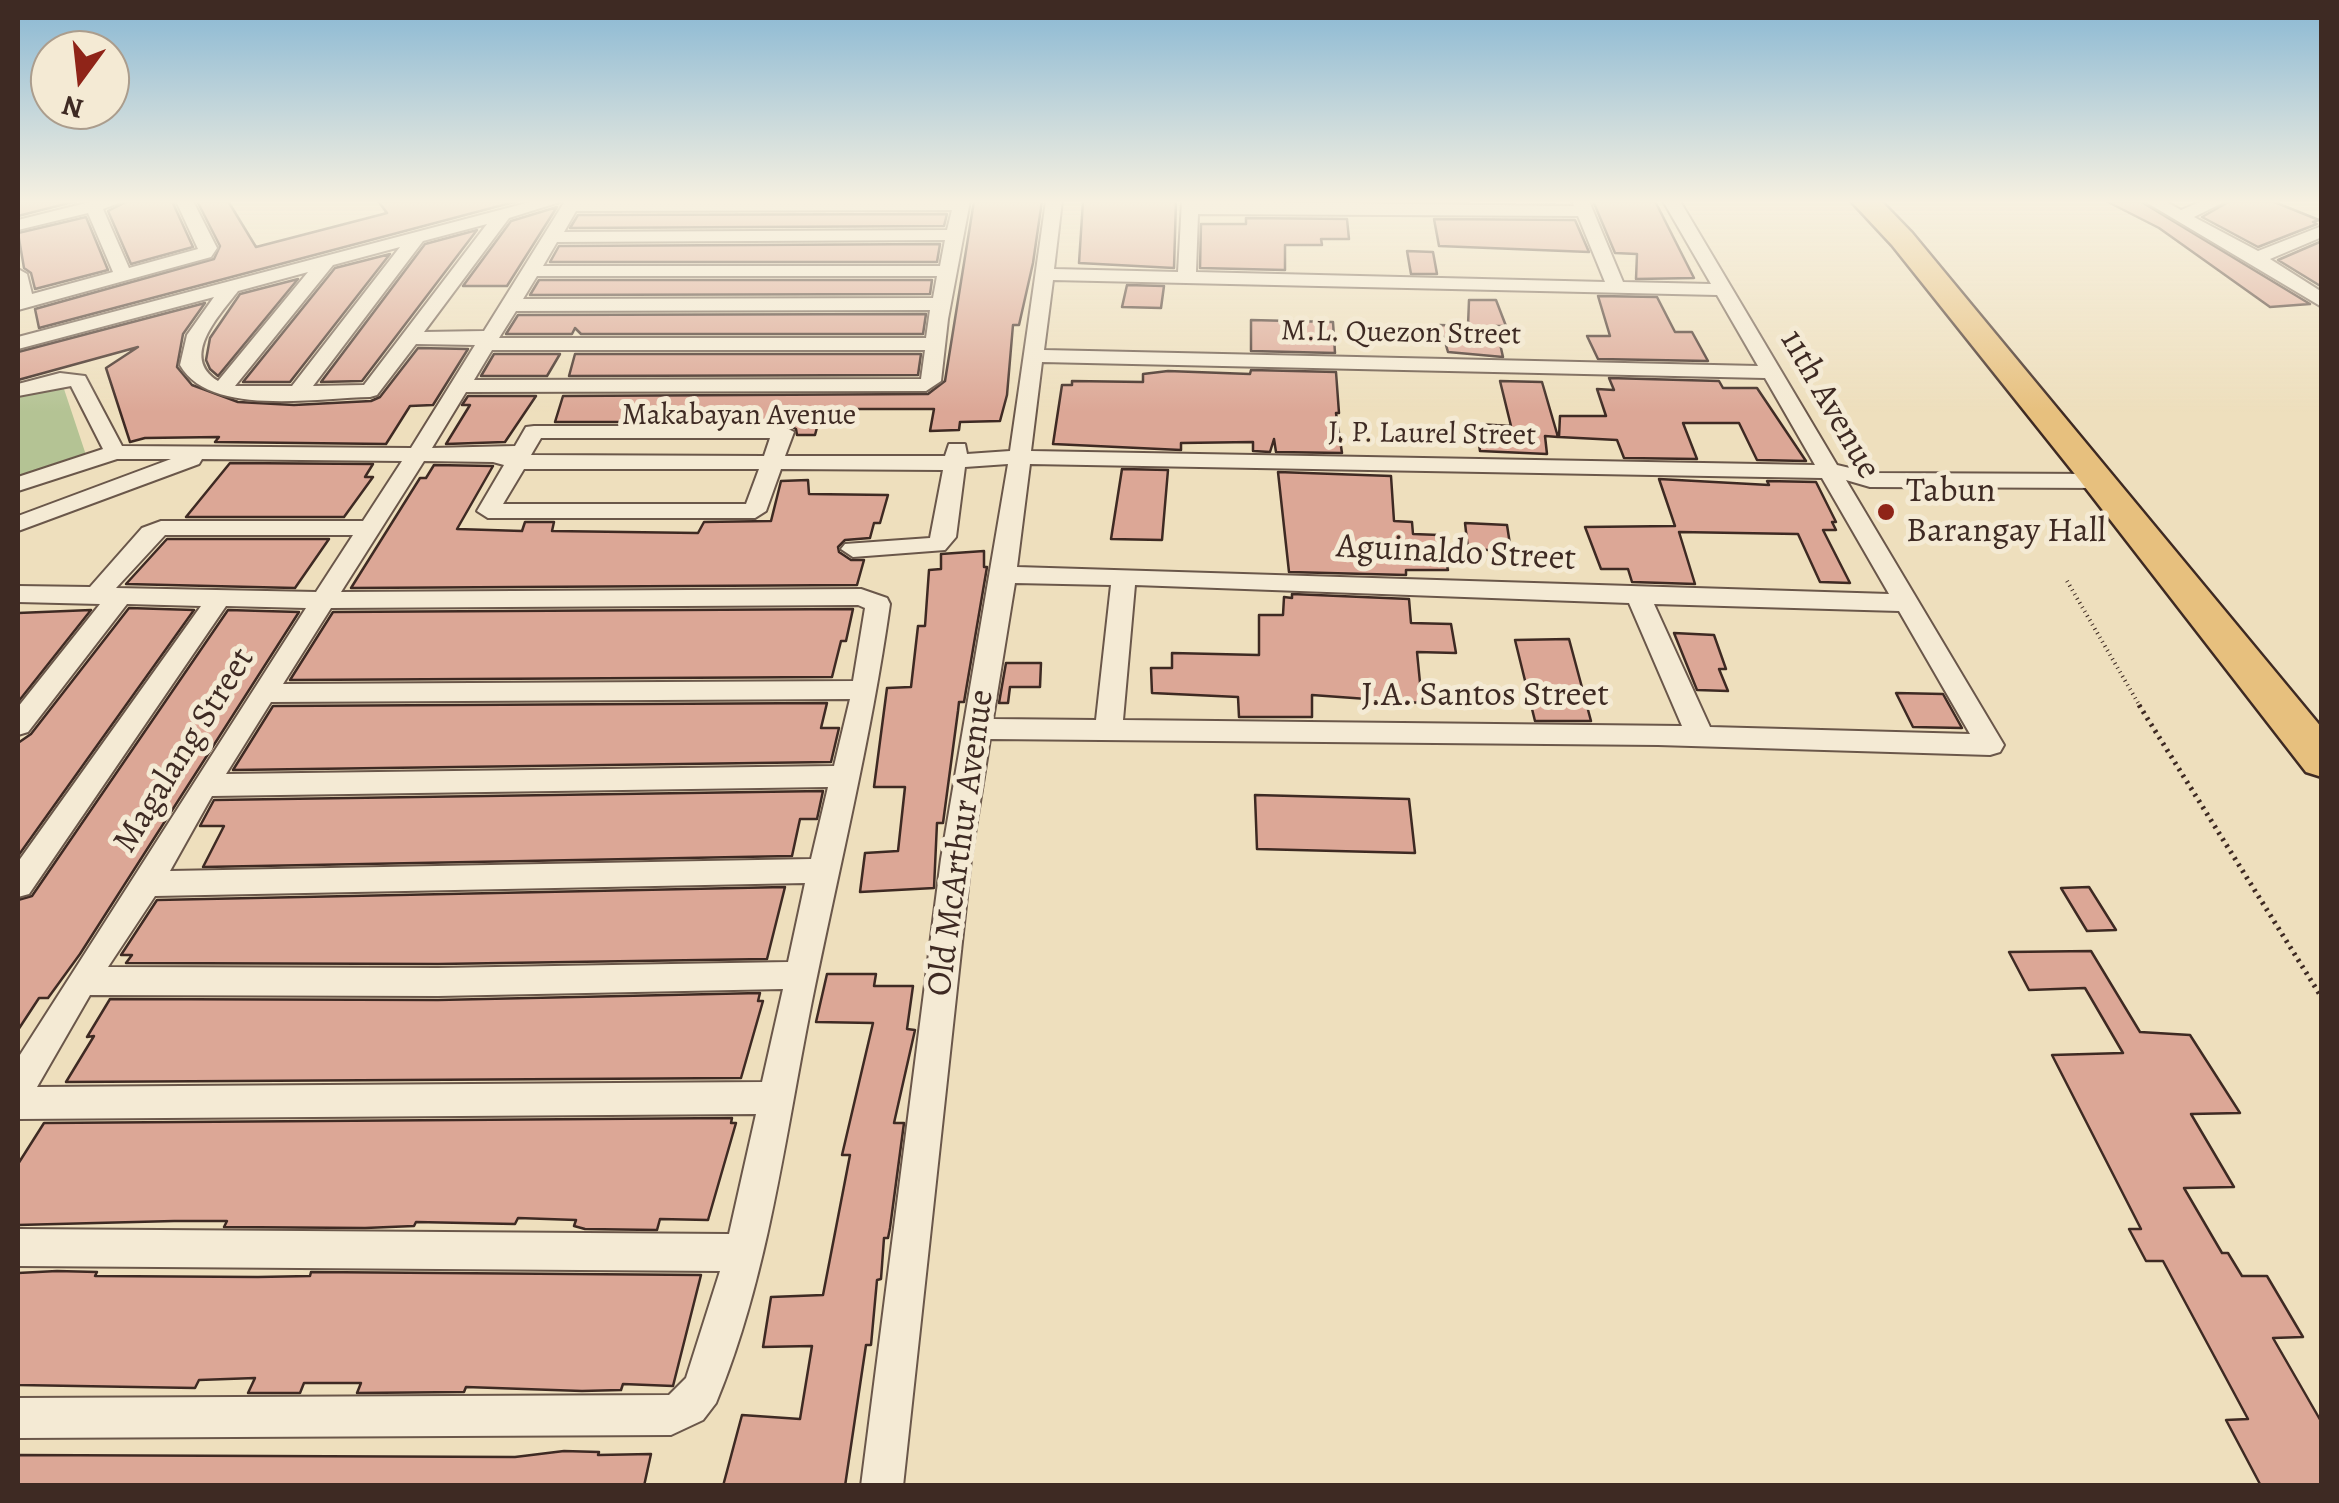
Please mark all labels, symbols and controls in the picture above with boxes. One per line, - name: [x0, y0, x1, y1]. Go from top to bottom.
- north arrow: [30, 30, 130, 130]
- text: N: [58, 86, 88, 128]
- street label: M.L. Quezon Street: [1281, 314, 1521, 354]
- street label: 11th Avenue: [1769, 323, 1889, 487]
- street label: Makabayan Avenue: [622, 399, 856, 435]
- street label: J. P. Laurel Street: [1328, 415, 1536, 455]
- place label: Tabun Barangay Hall: [1906, 471, 2106, 553]
- marker: Tabun Barangay Hall: [1875, 501, 1897, 523]
- street label: Aguinaldo Street: [1335, 527, 1577, 581]
- street label: Magalang Street: [105, 641, 265, 861]
- street label: J.A. Santos Street: [1361, 675, 1609, 717]
- street label: Old McArthur Avenue: [920, 687, 1004, 999]

